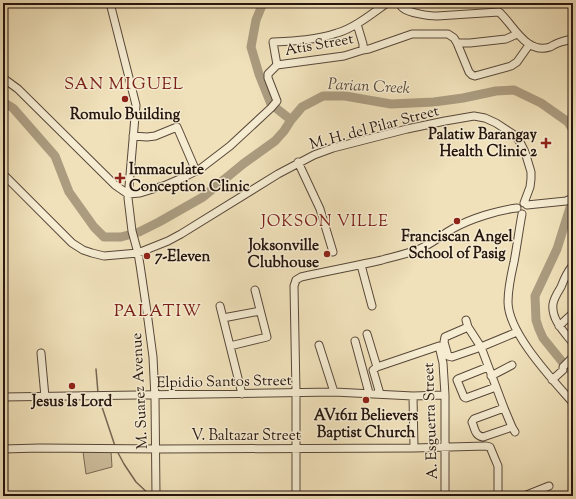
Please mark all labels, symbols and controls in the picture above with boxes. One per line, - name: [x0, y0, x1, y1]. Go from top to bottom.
- street label: Atis Street: [283, 29, 355, 62]
- district label: SAN MIGUEL: [64, 73, 184, 97]
- water label: Parian Creek: [327, 74, 411, 101]
- marker: Romulo Building: [120, 94, 130, 104]
- street label: M. H. del Pilar Street: [307, 101, 441, 156]
- place label: Romulo Building: [70, 105, 181, 126]
- place label: Palatiw Barangay Health Clinic 2: [428, 125, 538, 163]
- marker: Palatiw Barangay Health Clinic 2: [540, 137, 552, 149]
- place label: Immaculate Conception Clinic: [129, 160, 250, 198]
- marker: Immaculate Conception Clinic: [114, 172, 126, 184]
- district label: JOKSON VILLE: [260, 211, 389, 234]
- marker: Franciscan Angel School of Pasig: [452, 216, 462, 226]
- place label: Franciscan Angel School of Pasig: [401, 227, 513, 265]
- place label: Joksonville Clubhouse: [247, 236, 319, 274]
- place label: 7-Eleven: [155, 247, 211, 268]
- marker: Joksonville Clubhouse: [322, 249, 332, 259]
- marker: 7-Eleven: [142, 251, 152, 261]
- district label: PALATIW: [114, 300, 202, 324]
- street label: M. Suarez Avenue: [127, 332, 154, 450]
- street label: A. Esguerra Street: [419, 362, 444, 480]
- street label: Elpidio Santos Street: [156, 371, 292, 394]
- marker: Jesus Is Lord: [67, 381, 77, 391]
- place label: Jesus Is Lord: [31, 392, 113, 413]
- marker: AV1611 Believers Baptist Church: [361, 395, 371, 405]
- place label: AV1611 Believers Baptist Church: [314, 406, 418, 444]
- street label: V. Baltazar Street: [191, 426, 301, 447]

